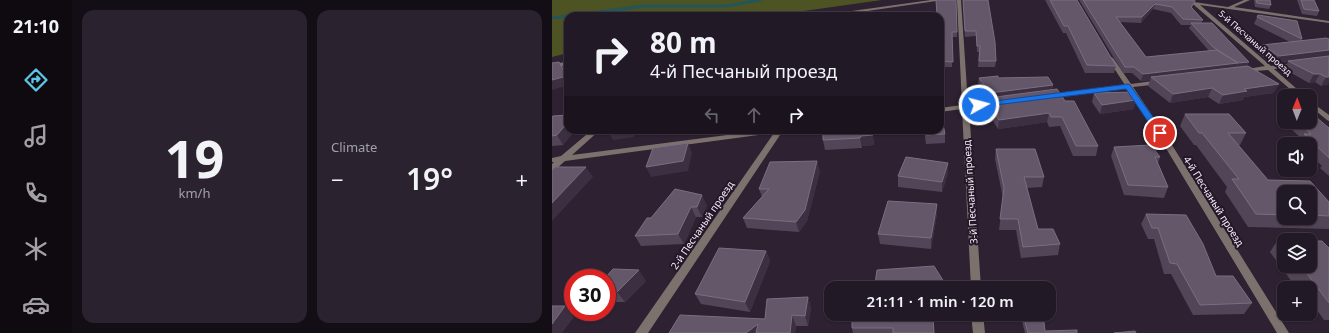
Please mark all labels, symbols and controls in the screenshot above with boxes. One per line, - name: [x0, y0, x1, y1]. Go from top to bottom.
- street label: 5-й Песчаный проезд: [1216, 7, 1295, 79]
- text: 21:10: [13, 14, 59, 38]
- text: 80 m: [650, 23, 717, 61]
- icon: right: [584, 28, 636, 80]
- text: 4-й Песчаный проезд: [650, 59, 837, 83]
- icon: directions: [22, 66, 50, 94]
- position arrow: [958, 84, 1000, 126]
- north arrow: [1277, 89, 1317, 129]
- map controls: [1277, 89, 1317, 321]
- icon: left: [701, 104, 723, 126]
- icon: ahead: [743, 104, 765, 126]
- icon: right: [785, 104, 807, 126]
- pin: [1143, 116, 1177, 150]
- icon: music: [22, 122, 50, 150]
- text: 19: [165, 122, 224, 193]
- icon: arrive: [1149, 122, 1171, 144]
- button: sound: [1277, 137, 1317, 177]
- text: Climate: [331, 138, 377, 156]
- street label: 3-й Песчаный проезд: [959, 140, 981, 244]
- street label: 4-й Песчаный проезд: [1180, 153, 1248, 249]
- text: 19°: [406, 158, 453, 199]
- text: −: [331, 164, 344, 194]
- text: +: [515, 164, 528, 194]
- street label: 2-й Песчаный проезд: [667, 178, 737, 272]
- icon: phone: [22, 179, 50, 207]
- text: km/h: [179, 184, 210, 202]
- button: search: [1277, 185, 1317, 225]
- button: layers: [1277, 233, 1317, 273]
- icon: climate: [22, 235, 50, 263]
- speed limit sign: 30: [564, 269, 616, 321]
- button: +: [1277, 281, 1317, 321]
- icon: car: [22, 291, 50, 319]
- text: 21:11 · 1 min · 120 m: [866, 291, 1014, 311]

